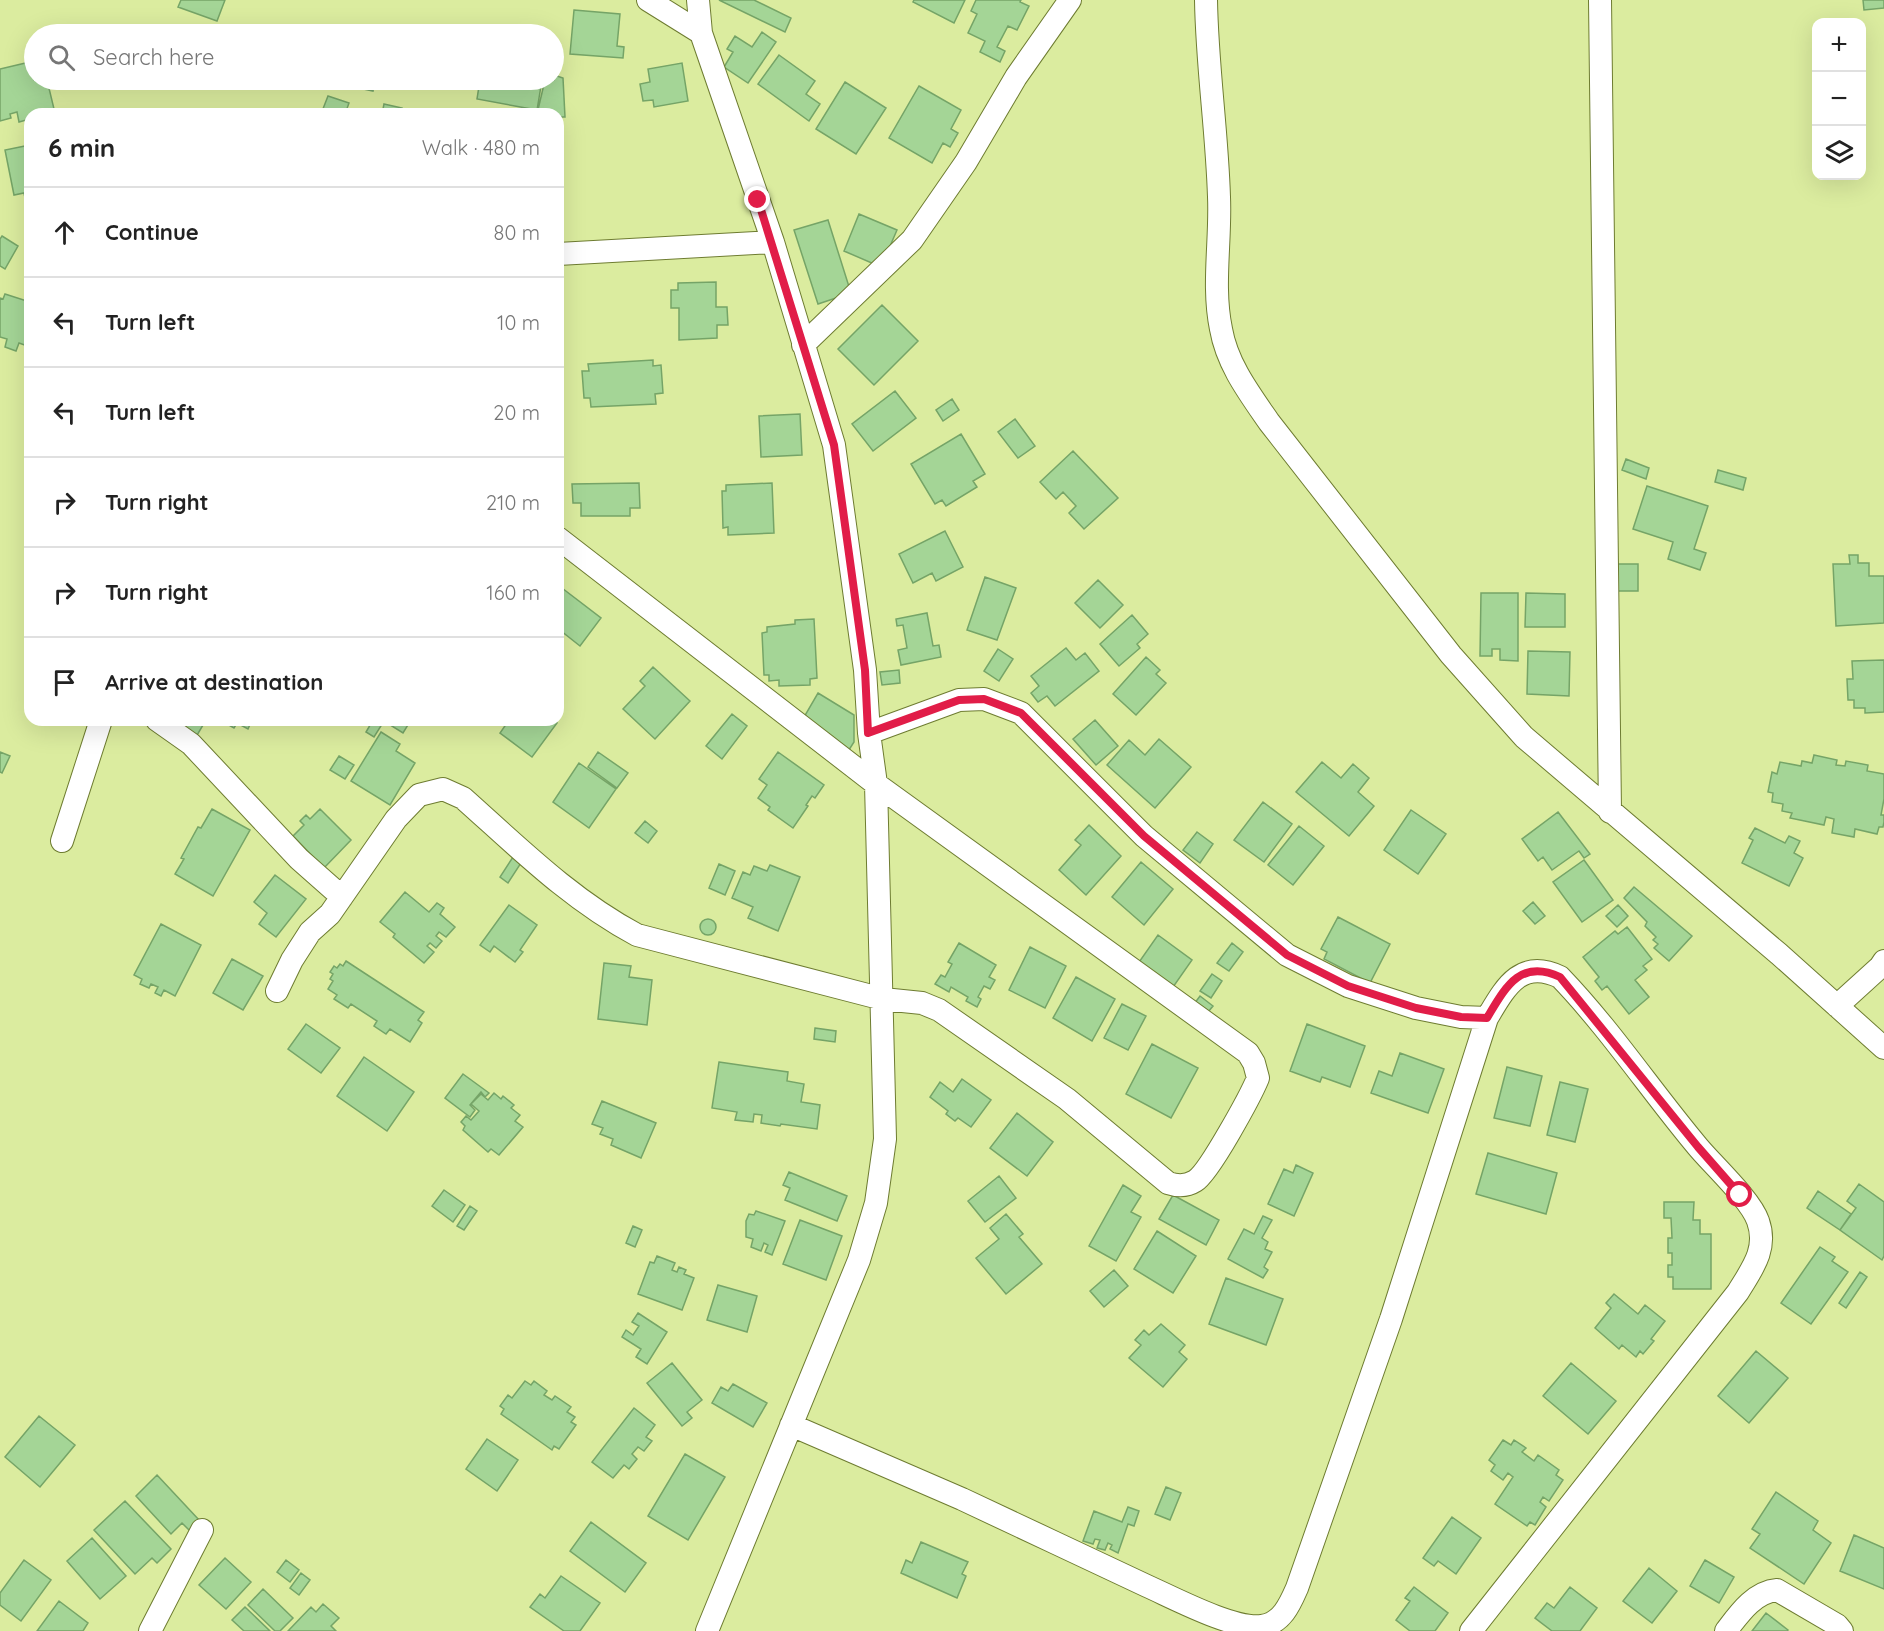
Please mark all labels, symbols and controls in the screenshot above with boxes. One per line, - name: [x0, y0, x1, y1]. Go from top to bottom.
- map controls: [1812, 18, 1866, 180]
- button: +: [1812, 18, 1866, 72]
- search box: [24, 24, 564, 90]
- icon: search: [45, 41, 78, 74]
- text: Search here: [93, 43, 214, 71]
- button: −: [1812, 72, 1866, 126]
- button: layers: [1812, 126, 1866, 180]
- text: 6 min: [48, 131, 115, 164]
- text: Walk · 480 m: [422, 135, 540, 160]
- route end: [744, 186, 770, 212]
- icon: ahead: [48, 216, 81, 249]
- text: Continue: [105, 218, 199, 246]
- text: 80 m: [494, 220, 540, 245]
- icon: left: [48, 306, 81, 339]
- text: Turn left: [105, 308, 195, 336]
- text: 10 m: [497, 310, 540, 335]
- icon: left: [48, 396, 81, 429]
- text: Turn left: [105, 398, 195, 426]
- text: 20 m: [493, 400, 540, 425]
- icon: right: [48, 486, 81, 519]
- text: Turn right: [105, 488, 209, 516]
- text: 210 m: [486, 490, 540, 515]
- icon: right: [48, 576, 81, 609]
- text: Turn right: [105, 578, 209, 606]
- text: 160 m: [486, 580, 540, 605]
- icon: arrive: [48, 666, 81, 699]
- text: Arrive at destination: [105, 668, 323, 696]
- route start: [1726, 1181, 1752, 1207]

